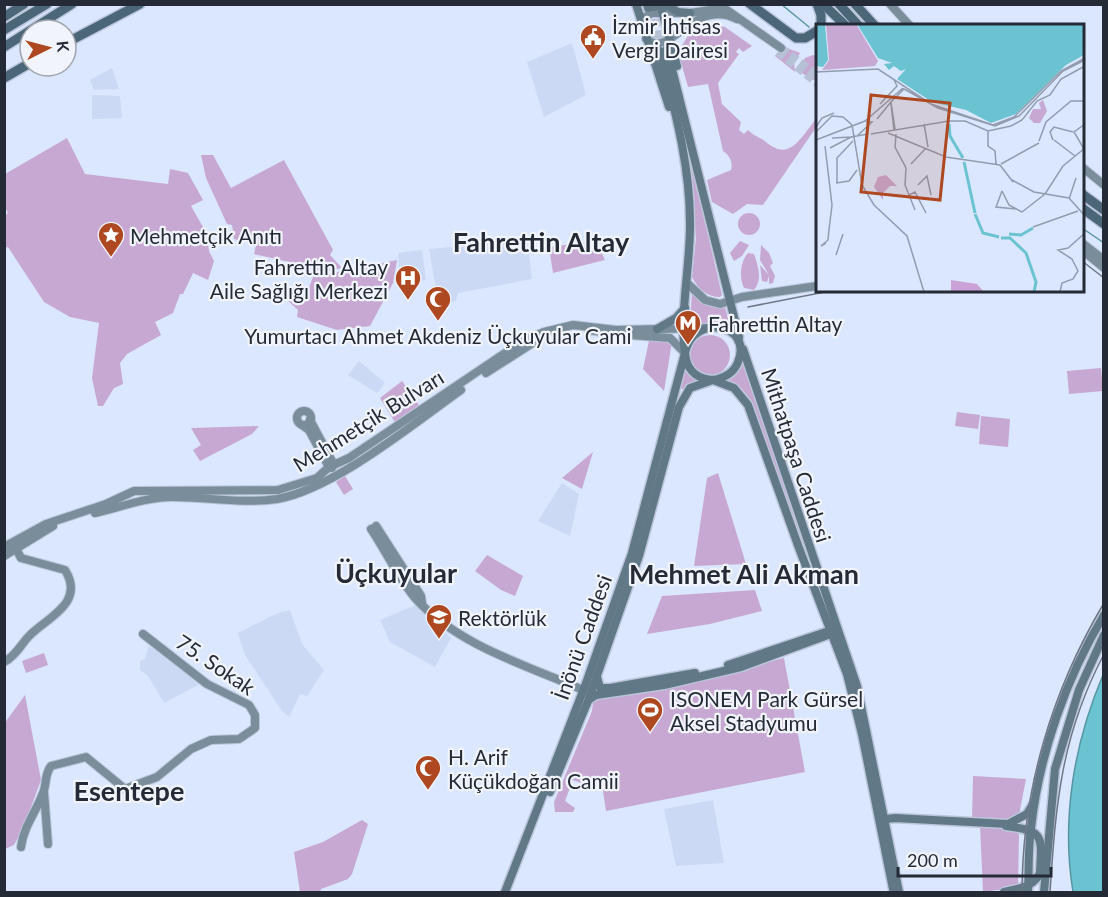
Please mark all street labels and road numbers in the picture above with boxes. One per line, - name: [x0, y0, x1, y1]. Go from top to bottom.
- street label: Mehmetçik Bulvarı: [288, 364, 448, 476]
- street label: Mithatpaşa Caddesi: [757, 365, 837, 545]
- street label: İnönü Caddesi: [548, 571, 616, 703]
- street label: 75. Sokak: [172, 629, 260, 700]

